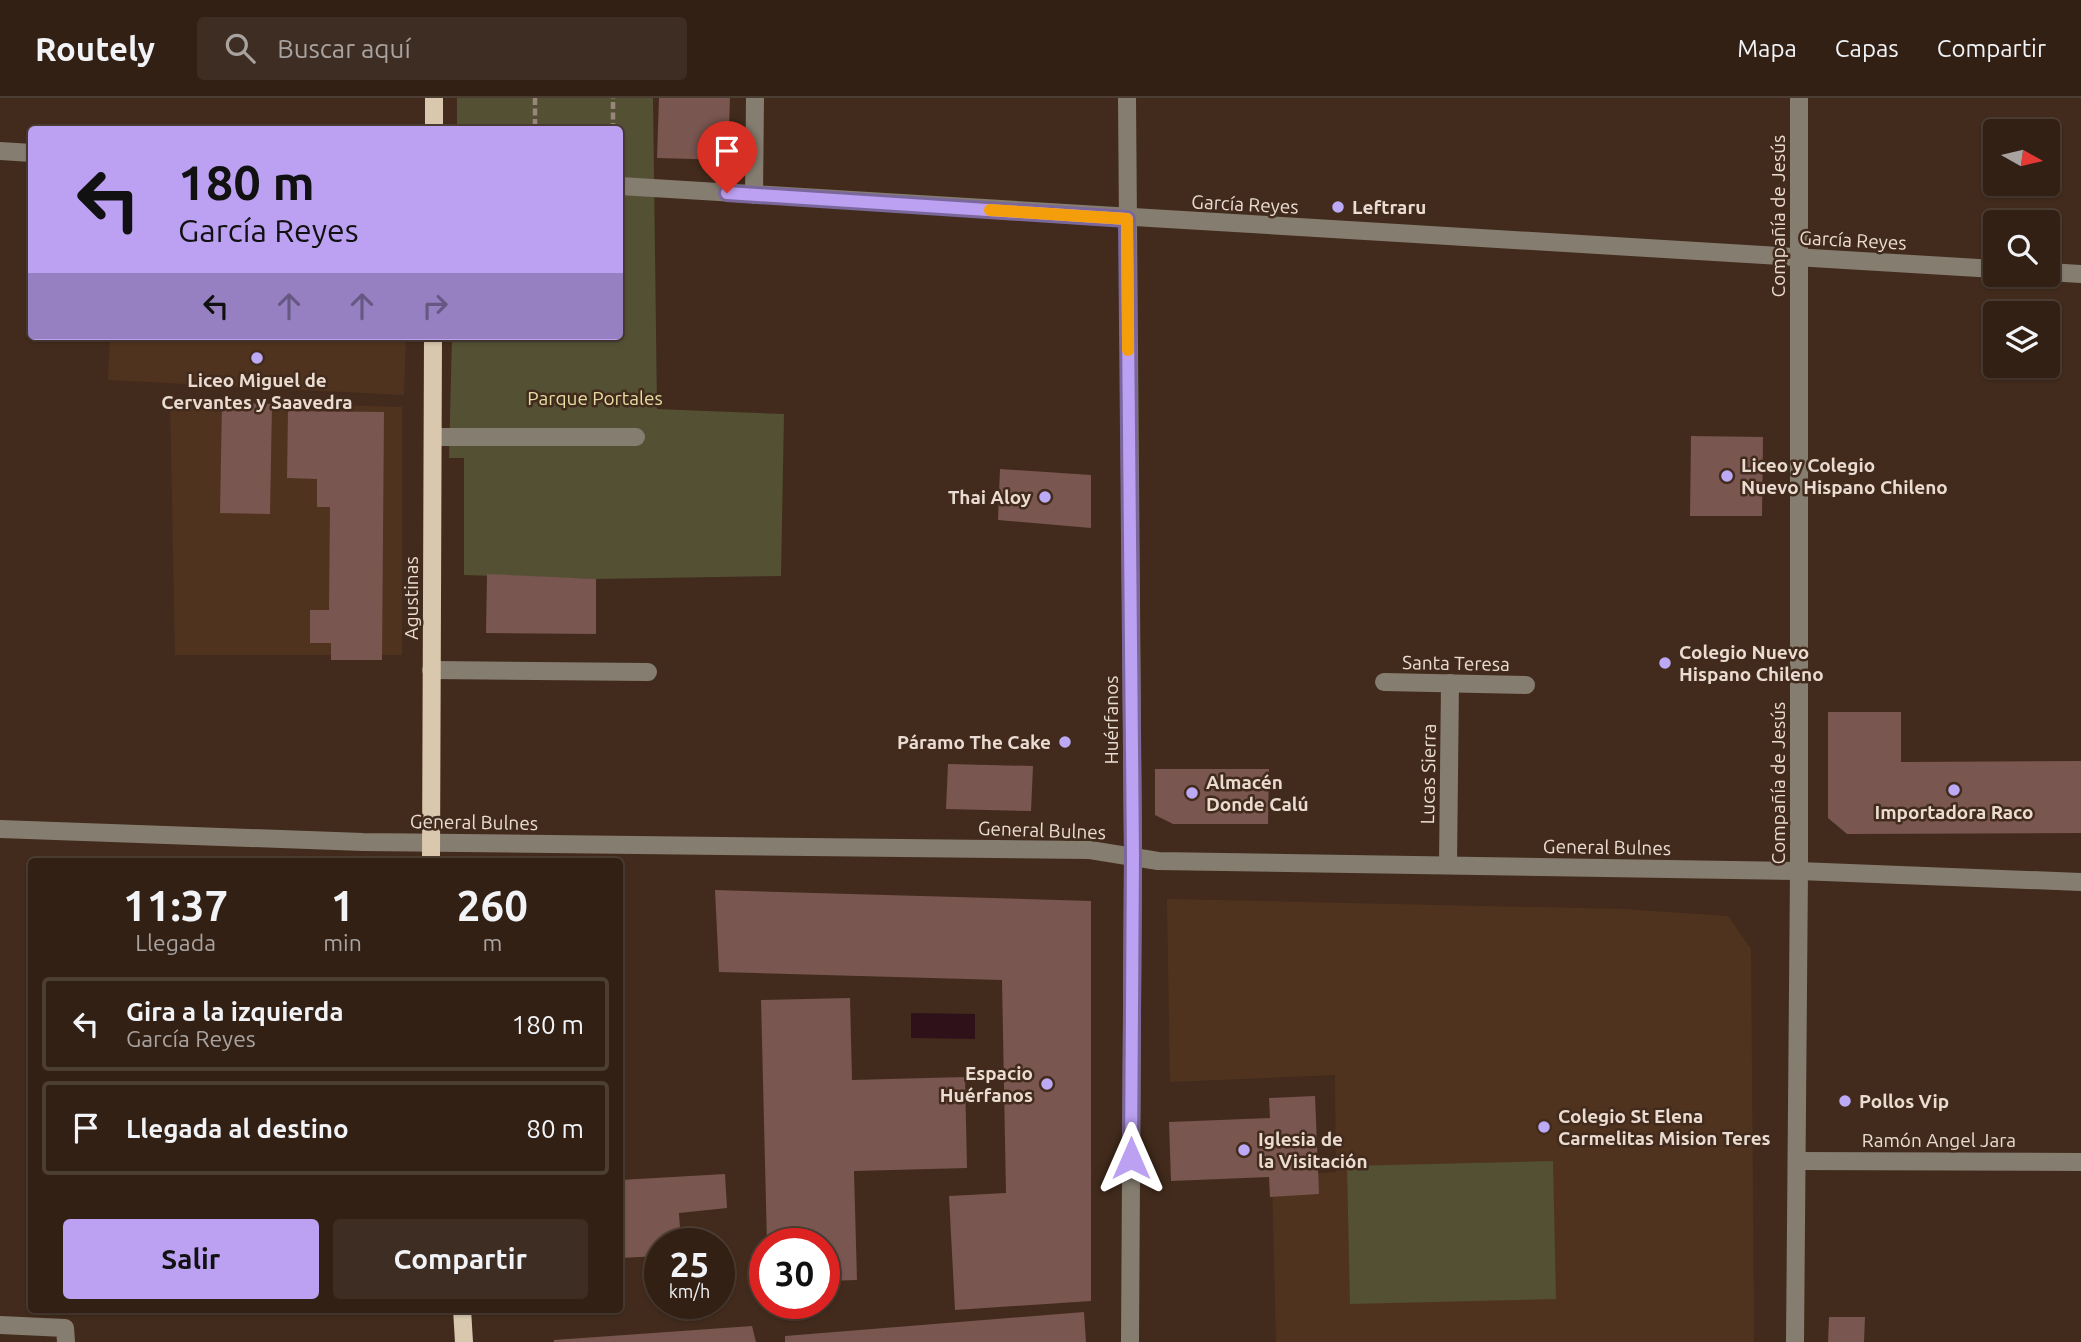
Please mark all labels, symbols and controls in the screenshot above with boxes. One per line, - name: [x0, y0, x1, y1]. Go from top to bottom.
- search box: [197, 17, 687, 80]
- icon: search: [221, 29, 259, 67]
- text: Routely: [35, 30, 155, 67]
- text: Buscar aquí: [277, 34, 411, 63]
- text: Mapa: [1737, 35, 1797, 62]
- text: Capas: [1835, 35, 1899, 62]
- text: Compartir: [1937, 35, 2046, 62]
- north arrow: [1983, 119, 2060, 196]
- map controls: [1983, 119, 2060, 378]
- pin: [697, 121, 757, 193]
- icon: arrive: [708, 132, 746, 170]
- street label: Compañía de Jesús: [1767, 135, 1789, 297]
- icon: left: [63, 154, 154, 245]
- text: 180 m: [178, 154, 315, 209]
- street label: García Reyes: [1191, 190, 1299, 218]
- place label: Leftraru: [1352, 196, 1426, 218]
- marker: Leftraru: [1330, 199, 1346, 215]
- button: search: [1983, 210, 2060, 287]
- text: García Reyes: [178, 212, 359, 248]
- street label: García Reyes: [1799, 226, 1907, 254]
- icon: left: [197, 287, 235, 325]
- icon: ahead: [270, 287, 308, 325]
- icon: ahead: [343, 287, 381, 325]
- icon: right: [416, 287, 454, 325]
- button: layers: [1983, 301, 2060, 378]
- marker: Liceo Miguel de Cervantes y Saavedra: [249, 350, 265, 366]
- place label: Liceo Miguel de Cervantes y Saavedra: [161, 369, 353, 413]
- park label: Parque Portales: [527, 387, 663, 409]
- place label: Liceo y Colegio Nuevo Hispano Chileno: [1741, 454, 1948, 498]
- marker: Liceo y Colegio Nuevo Hispano Chileno: [1719, 468, 1735, 484]
- place label: Thai Aloy: [948, 486, 1031, 508]
- marker: Thai Aloy: [1037, 489, 1053, 505]
- street label: Agustinas: [400, 556, 422, 640]
- place label: Colegio Nuevo Hispano Chileno: [1679, 641, 1824, 685]
- street label: Santa Teresa: [1402, 651, 1510, 675]
- marker: Colegio Nuevo Hispano Chileno: [1657, 655, 1673, 671]
- street label: Huérfanos: [1100, 676, 1122, 764]
- street label: Compañía de Jesús: [1767, 702, 1789, 864]
- street label: Lucas Sierra: [1416, 723, 1440, 825]
- place label: Páramo The Cake: [897, 731, 1051, 753]
- marker: Páramo The Cake: [1057, 734, 1073, 750]
- place label: Almacén Donde Calú: [1206, 771, 1309, 815]
- marker: Importadora Raco: [1946, 782, 1962, 798]
- marker: Almacén Donde Calú: [1184, 785, 1200, 801]
- place label: Importadora Raco: [1874, 801, 2034, 823]
- street label: General Bulnes: [410, 810, 538, 834]
- street label: General Bulnes: [978, 817, 1106, 843]
- street label: General Bulnes: [1543, 835, 1671, 859]
- text: 11:37: [123, 882, 228, 929]
- text: 1: [331, 882, 354, 929]
- text: 260: [457, 882, 528, 929]
- text: Llegada: [135, 930, 216, 955]
- text: min: [323, 930, 362, 955]
- text: m: [482, 930, 502, 955]
- text: Gira a la izquierda: [126, 997, 344, 1026]
- icon: left: [67, 1005, 105, 1043]
- text: 180 m: [512, 1010, 584, 1039]
- text: García Reyes: [126, 1026, 256, 1051]
- place label: Espacio Huérfanos: [940, 1062, 1033, 1106]
- marker: Espacio Huérfanos: [1039, 1076, 1055, 1092]
- place label: Pollos Vip: [1859, 1090, 1949, 1112]
- marker: Pollos Vip: [1837, 1093, 1853, 1109]
- place label: Colegio St Elena Carmelitas Mision Teres: [1558, 1105, 1771, 1149]
- icon: arrive: [67, 1109, 105, 1147]
- text: Llegada al destino: [126, 1114, 349, 1143]
- text: 80 m: [526, 1114, 584, 1143]
- marker: Colegio St Elena Carmelitas Mision Teres: [1536, 1119, 1552, 1135]
- position arrow: [1094, 1121, 1168, 1195]
- place label: Iglesia de la Visitación: [1258, 1128, 1368, 1172]
- street label: Ramón Angel Jara: [1862, 1129, 2016, 1151]
- marker: Iglesia de la Visitación: [1236, 1142, 1252, 1158]
- button: Salir: [63, 1219, 319, 1299]
- button: Compartir: [333, 1219, 588, 1299]
- speed limit sign: 30: [749, 1228, 840, 1319]
- text: 25: [670, 1244, 709, 1284]
- text: km/h: [669, 1281, 710, 1301]

